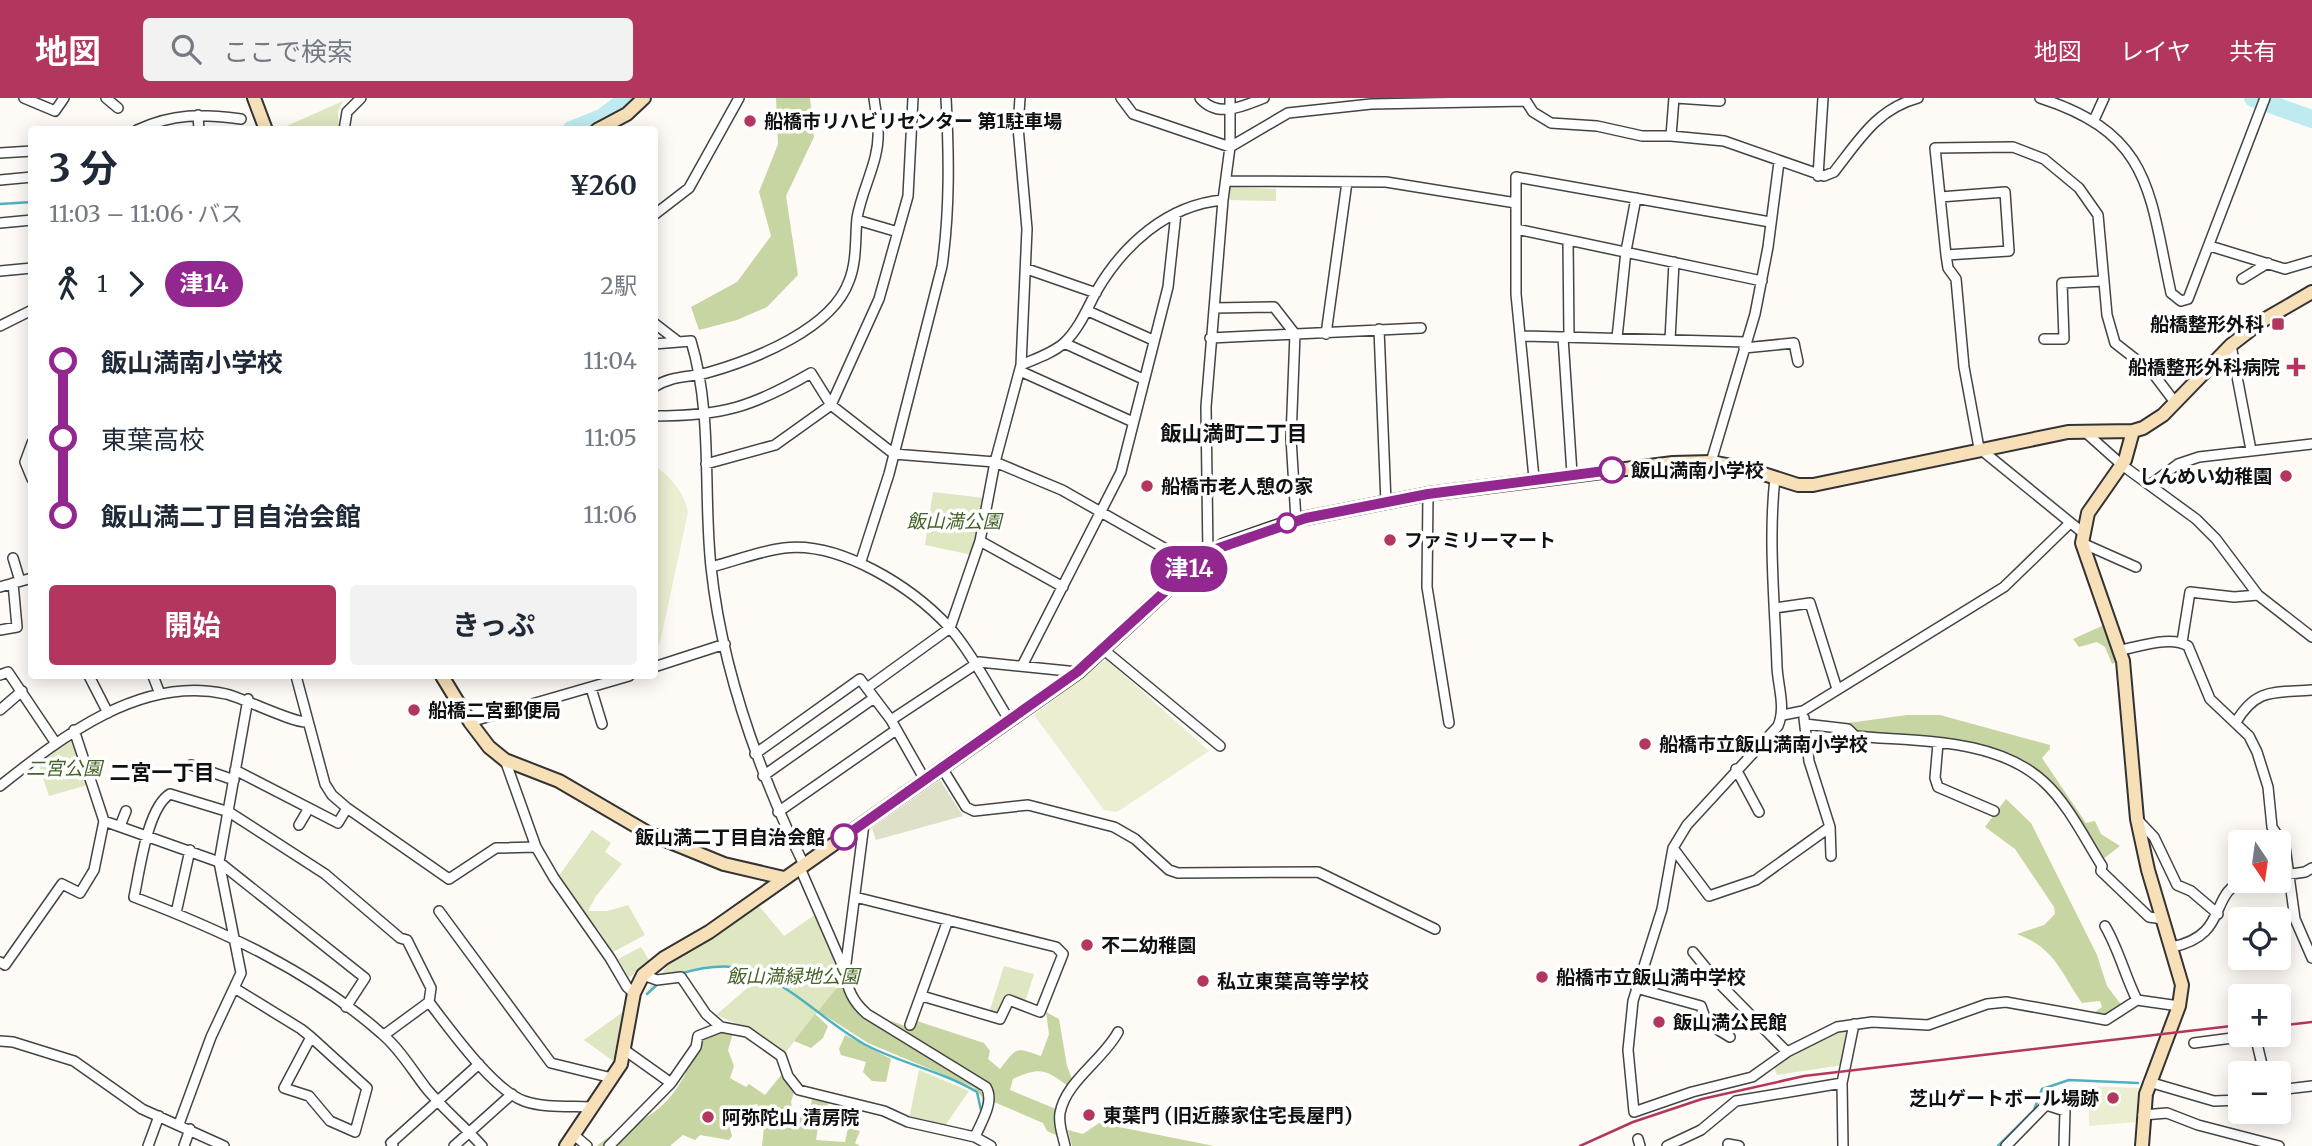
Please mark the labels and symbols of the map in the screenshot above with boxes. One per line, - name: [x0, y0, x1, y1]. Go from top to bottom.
- place label: 船橋市リハビリセンター 第1駐車場: [764, 109, 1062, 133]
- marker: 船橋市リハビリセンター 第1駐車場: [742, 113, 758, 129]
- place label: 船橋整形外科: [2150, 312, 2264, 336]
- marker: 船橋整形外科: [2270, 316, 2286, 332]
- place label: 船橋整形外科病院: [2128, 355, 2280, 379]
- marker: 船橋整形外科病院: [2286, 357, 2306, 377]
- district label: 飯山満町二丁目: [1160, 420, 1308, 447]
- marker: 飯山満南小学校: [1599, 457, 1625, 483]
- place label: 飯山満南小学校: [1631, 458, 1764, 482]
- place label: しんめい幼稚園: [2139, 464, 2272, 488]
- marker: しんめい幼稚園: [2278, 468, 2294, 484]
- place label: 船橋市老人憩の家: [1161, 474, 1313, 498]
- marker: 船橋市老人憩の家: [1139, 478, 1155, 494]
- park label: 飯山満公園: [906, 509, 1004, 533]
- unlabelled marker: [1277, 513, 1297, 533]
- place label: ファミリーマート: [1404, 528, 1556, 552]
- marker: ファミリーマート: [1382, 532, 1398, 548]
- line badge: 津14: [1149, 546, 1229, 592]
- place label: 船橋二宮郵便局: [428, 698, 561, 722]
- marker: 船橋二宮郵便局: [406, 702, 422, 718]
- place label: 船橋市立飯山満南小学校: [1659, 732, 1868, 756]
- marker: 船橋市立飯山満南小学校: [1637, 736, 1653, 752]
- park label: 二宮公園: [26, 756, 105, 780]
- district label: 二宮一丁目: [110, 759, 215, 786]
- marker: 飯山満二丁目自治会館: [831, 824, 857, 850]
- place label: 飯山満二丁目自治会館: [635, 825, 825, 849]
- north arrow: [2228, 830, 2291, 892]
- place label: 不二幼稚園: [1101, 933, 1196, 957]
- marker: 不二幼稚園: [1079, 937, 1095, 953]
- park label: 飯山満緑地公園: [726, 964, 862, 988]
- place label: 船橋市立飯山満中学校: [1556, 965, 1746, 989]
- place label: 私立東葉高等学校: [1217, 969, 1369, 993]
- marker: 船橋市立飯山満中学校: [1534, 969, 1550, 985]
- marker: 私立東葉高等学校: [1195, 973, 1211, 989]
- place label: 飯山満公民館: [1673, 1010, 1787, 1034]
- marker: 飯山満公民館: [1651, 1014, 1667, 1030]
- place label: 芝山ゲートボール場跡: [1909, 1086, 2099, 1110]
- marker: 芝山ゲートボール場跡: [2105, 1090, 2121, 1106]
- place label: 東葉門 (旧近藤家住宅長屋門): [1103, 1103, 1352, 1127]
- place label: 阿弥陀山 清房院: [722, 1105, 860, 1129]
- marker: 東葉門 (旧近藤家住宅長屋門): [1081, 1107, 1097, 1123]
- marker: 阿弥陀山 清房院: [700, 1109, 716, 1125]

